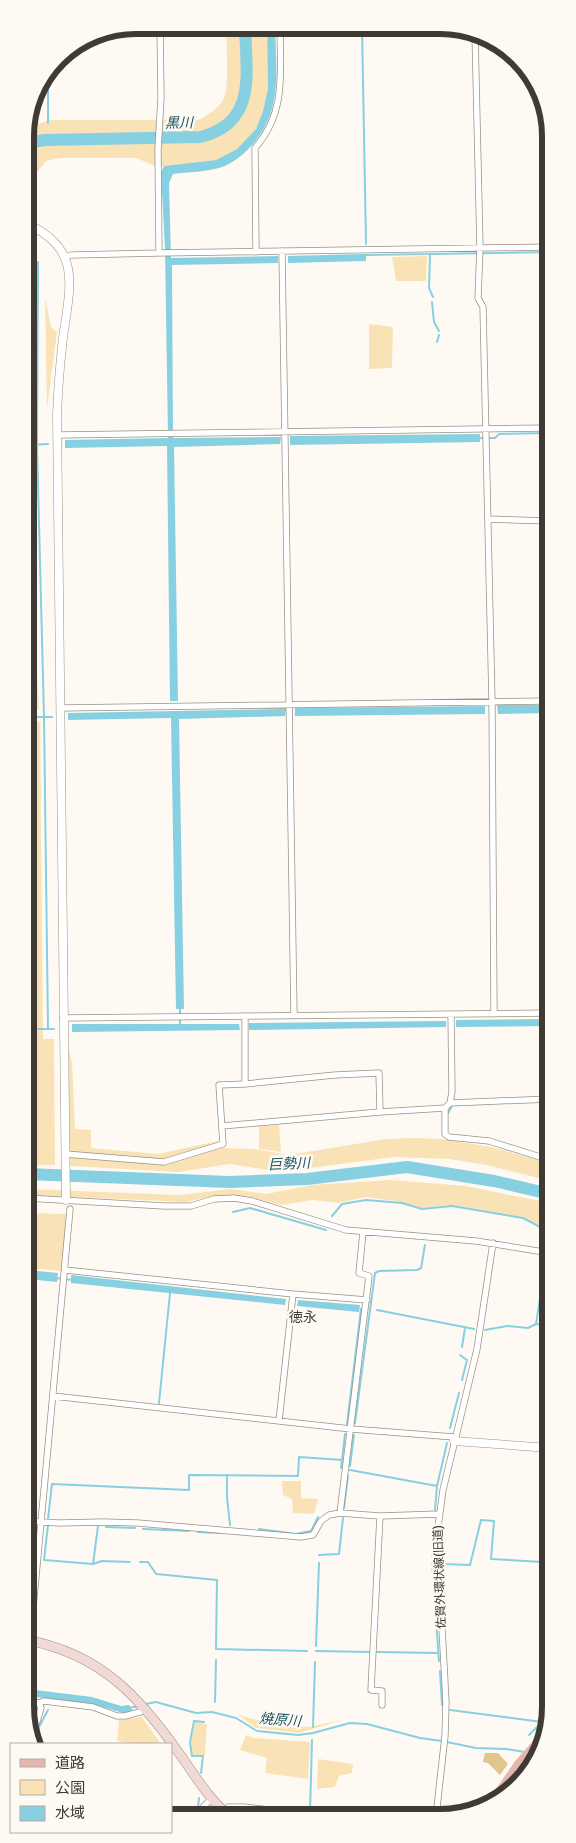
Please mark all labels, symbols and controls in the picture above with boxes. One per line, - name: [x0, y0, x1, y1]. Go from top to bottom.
- water label: 黒川: [165, 114, 195, 132]
- water label: 巨勢川: [268, 1154, 312, 1174]
- district label: 徳永: [289, 1309, 317, 1326]
- street label: 佐賀外環状線(旧道): [431, 1525, 449, 1629]
- water label: 焼原川: [258, 1710, 304, 1730]
- legend: [10, 1743, 172, 1833]
- text: 道路: [55, 1754, 85, 1772]
- text: 公園: [55, 1779, 85, 1797]
- text: 水域: [55, 1804, 85, 1822]

